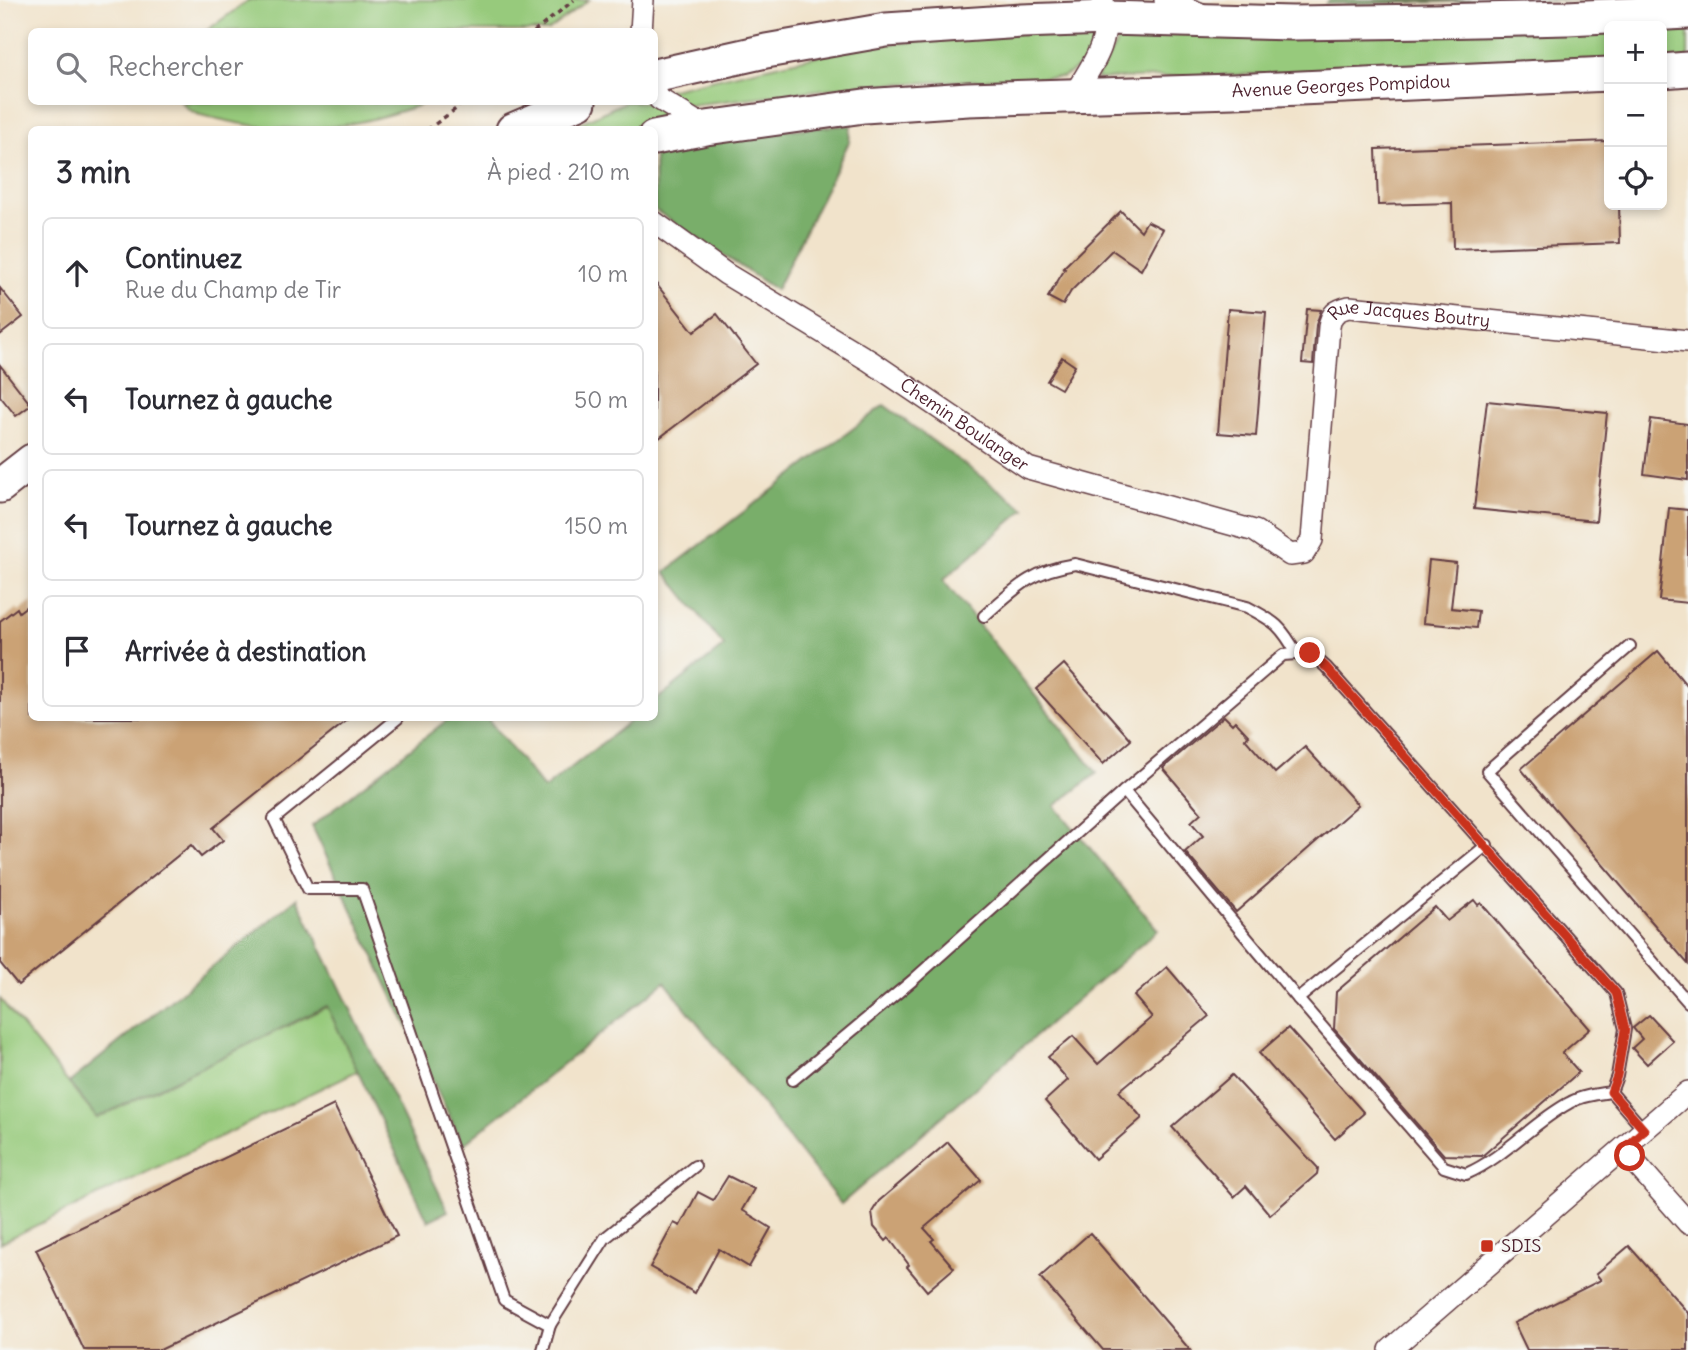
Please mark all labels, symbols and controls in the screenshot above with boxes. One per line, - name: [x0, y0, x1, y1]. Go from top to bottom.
- map controls: [1604, 21, 1667, 210]
- button: +: [1604, 21, 1667, 84]
- search box: [28, 28, 658, 105]
- icon: search: [52, 48, 90, 86]
- text: Rechercher: [108, 50, 244, 83]
- street label: Avenue Georges Pompidou: [1231, 69, 1451, 102]
- button: −: [1604, 84, 1667, 147]
- button: locate: [1604, 147, 1667, 210]
- text: 3 min: [56, 153, 131, 191]
- text: À pied · 210 m: [487, 157, 630, 186]
- text: Continuez: [125, 242, 242, 275]
- icon: ahead: [58, 254, 96, 292]
- text: 10 m: [578, 259, 628, 288]
- text: Rue du Champ de Tir: [125, 275, 341, 304]
- street label: Rue Jacques Boutry: [1323, 295, 1491, 332]
- street label: Chemin Boulanger: [896, 373, 1034, 477]
- icon: left: [58, 380, 96, 418]
- text: Tournez à gauche: [125, 383, 333, 416]
- text: 50 m: [574, 385, 628, 414]
- icon: left: [58, 506, 96, 544]
- text: Tournez à gauche: [125, 509, 333, 542]
- text: 150 m: [565, 511, 628, 540]
- icon: arrive: [58, 632, 96, 670]
- text: Arrivée à destination: [125, 635, 366, 668]
- route end: [1294, 637, 1325, 668]
- route start: [1614, 1140, 1645, 1171]
- place label: SDIS: [1501, 1234, 1541, 1257]
- marker: SDIS: [1479, 1238, 1495, 1254]

